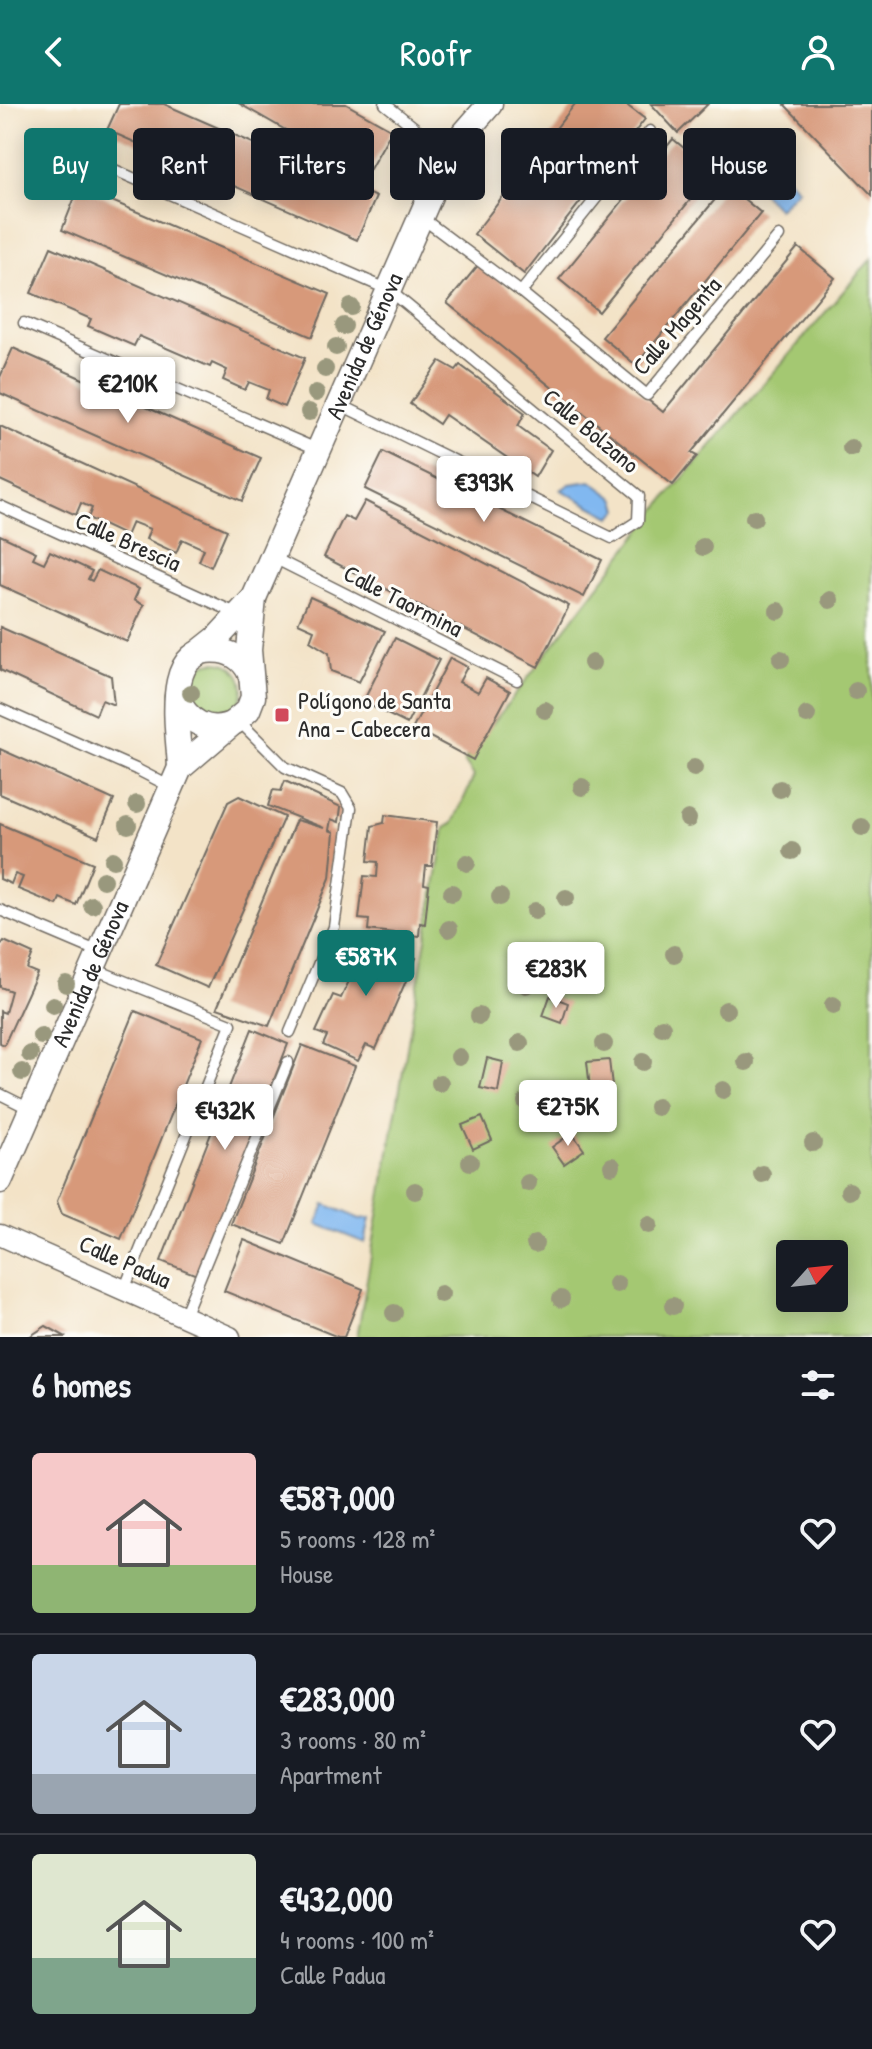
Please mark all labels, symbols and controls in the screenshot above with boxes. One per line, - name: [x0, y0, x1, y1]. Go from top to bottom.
- text: Roofr: [400, 28, 472, 77]
- icon: back: [32, 30, 76, 74]
- icon: person: [796, 30, 840, 74]
- chip: Buy: [24, 128, 117, 200]
- chip: Rent: [133, 128, 235, 200]
- chip: Filters: [251, 128, 374, 200]
- chip: New: [390, 128, 485, 200]
- chip: Apartment: [501, 128, 667, 200]
- chip: House: [683, 128, 796, 200]
- street label: Avenida de Génova: [317, 268, 409, 424]
- street label: Calle Magenta: [625, 269, 728, 381]
- pin: €210K: [72, 357, 184, 425]
- text: €210K: [98, 365, 158, 400]
- street label: Calle Bolzano: [537, 381, 647, 480]
- pin: €393K: [428, 456, 540, 524]
- text: €393K: [455, 464, 513, 499]
- street label: Calle Brescia: [71, 504, 186, 579]
- street label: Calle Taormina: [339, 556, 468, 644]
- place label: Polígono de Santa Ana - Cabecera: [298, 684, 451, 744]
- marker: Polígono de Santa Ana - Cabecera: [273, 706, 291, 724]
- street label: Avenida de Génova: [43, 895, 135, 1052]
- pin: €587K: [310, 930, 422, 998]
- text: €587K: [335, 938, 397, 973]
- pin: €283K: [500, 942, 612, 1010]
- text: €283K: [525, 950, 587, 985]
- pin: €275K: [512, 1080, 624, 1148]
- pin: €432K: [169, 1084, 281, 1152]
- text: €275K: [537, 1088, 599, 1123]
- text: €432K: [195, 1092, 255, 1127]
- street label: Calle Padua: [74, 1227, 176, 1295]
- north arrow: [776, 1240, 848, 1312]
- map controls: [776, 1240, 848, 1312]
- text: 6 homes: [32, 1362, 131, 1408]
- icon: filters: [796, 1363, 840, 1407]
- text: €587,000: [280, 1475, 395, 1521]
- icon: home: [96, 1485, 192, 1581]
- icon: heart: [796, 1511, 840, 1555]
- text: 5 rooms · 128 m²: [280, 1521, 435, 1556]
- text: House: [280, 1556, 333, 1591]
- text: €283,000: [280, 1676, 395, 1722]
- icon: home: [96, 1686, 192, 1782]
- icon: heart: [796, 1712, 840, 1756]
- text: 3 rooms · 80 m²: [280, 1722, 426, 1757]
- text: Apartment: [280, 1757, 382, 1792]
- text: €432,000: [280, 1876, 393, 1922]
- icon: home: [96, 1886, 192, 1982]
- icon: heart: [796, 1912, 840, 1956]
- text: 4 rooms · 100 m²: [280, 1922, 434, 1957]
- text: Calle Padua: [280, 1957, 385, 1992]

